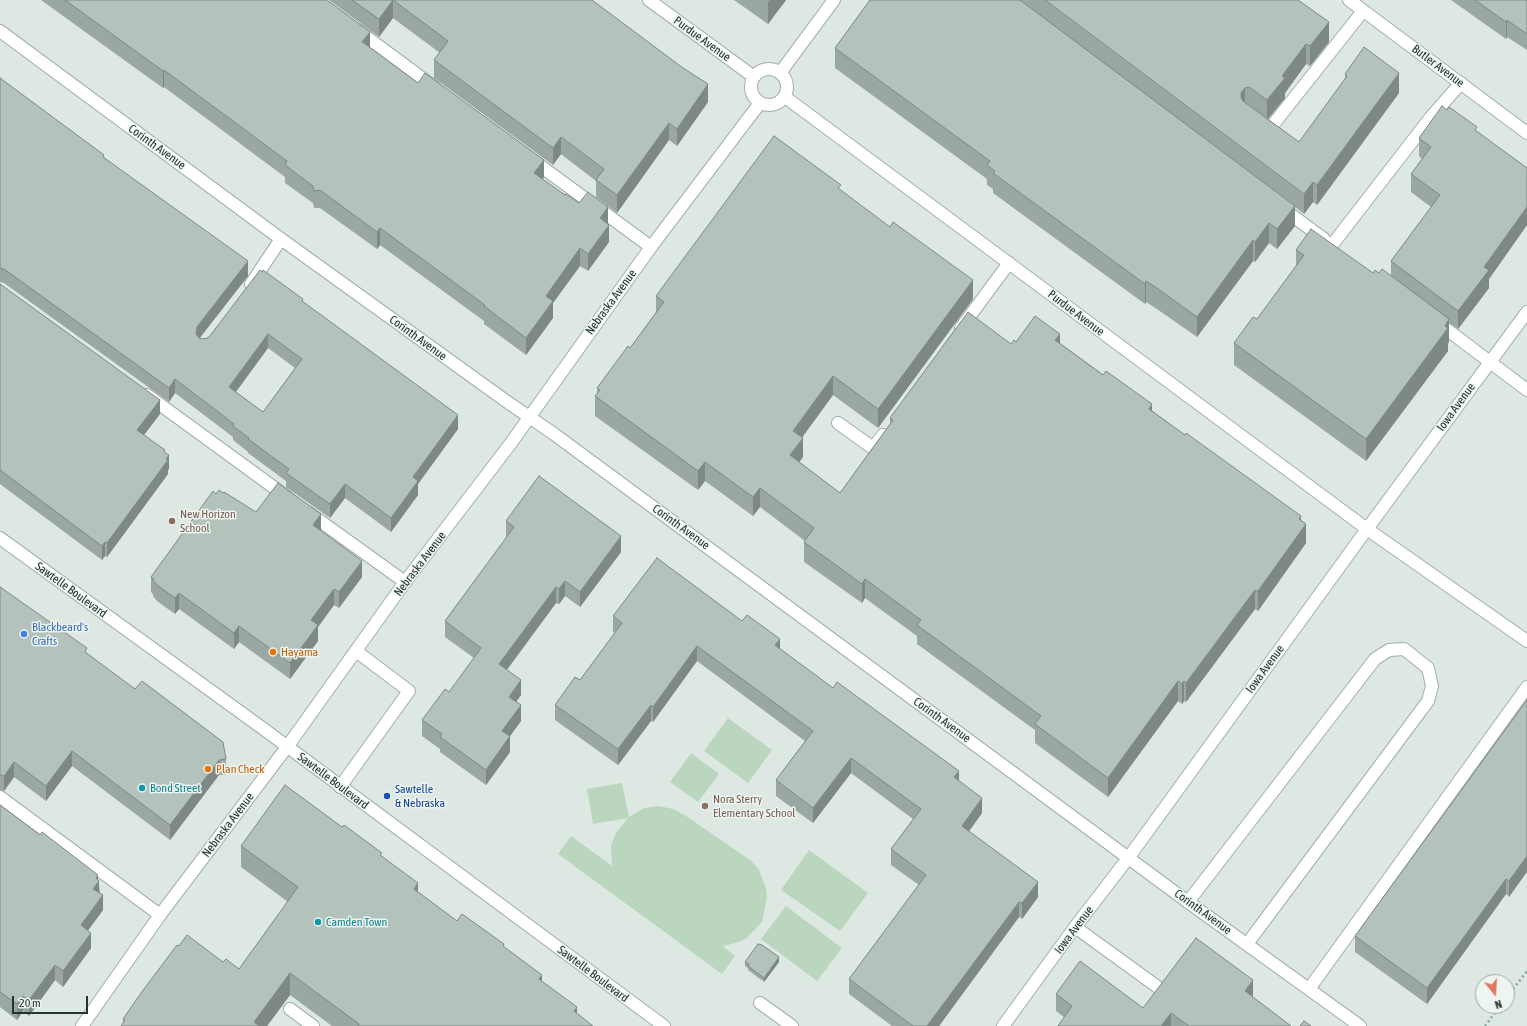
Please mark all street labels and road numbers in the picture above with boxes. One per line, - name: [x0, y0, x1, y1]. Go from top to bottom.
- street label: Purdue Avenue: [671, 13, 733, 65]
- street label: Butler Avenue: [1409, 42, 1467, 90]
- street label: Corinth Avenue: [126, 121, 188, 173]
- street label: Nebraska Avenue: [583, 267, 639, 337]
- street label: Purdue Avenue: [1045, 287, 1107, 339]
- street label: Corinth Avenue: [387, 312, 449, 364]
- street label: Iowa Avenue: [1434, 380, 1478, 434]
- street label: Corinth Avenue: [650, 501, 712, 553]
- street label: Nebraska Avenue: [391, 529, 449, 599]
- street label: Sawtelle Boulevard: [32, 559, 110, 621]
- street label: Iowa Avenue: [1243, 642, 1287, 696]
- street label: Corinth Avenue: [911, 694, 973, 746]
- street label: Sawtelle Boulevard: [295, 750, 371, 812]
- street label: Nebraska Avenue: [199, 790, 257, 860]
- street label: Corinth Avenue: [1172, 886, 1234, 938]
- street label: Iowa Avenue: [1051, 903, 1097, 957]
- street label: Sawtelle Boulevard: [555, 943, 631, 1005]

